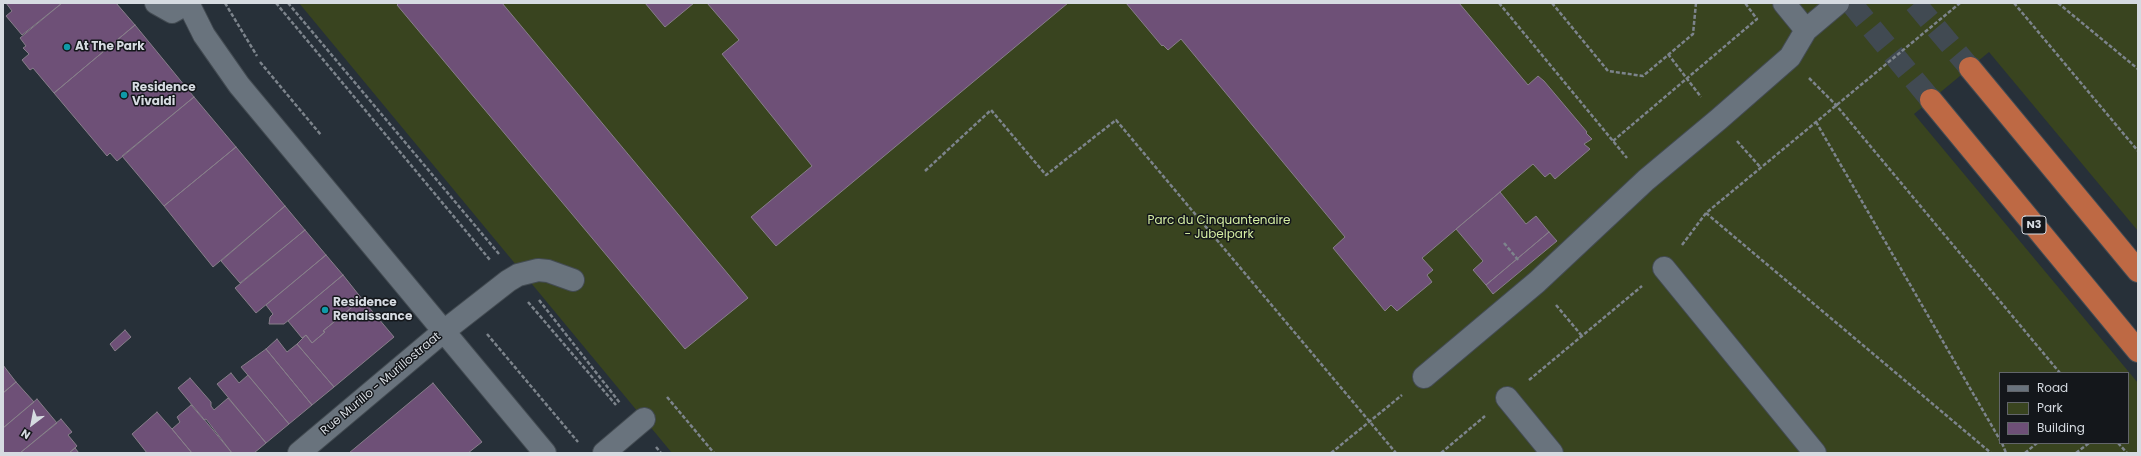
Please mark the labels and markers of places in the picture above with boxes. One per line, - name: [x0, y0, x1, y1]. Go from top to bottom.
- place label: At The Park: [75, 40, 145, 54]
- marker: At The Park: [62, 42, 72, 52]
- place label: Residence Vivaldi: [132, 81, 196, 109]
- marker: Residence Vivaldi: [119, 90, 129, 100]
- place label: Residence Renaissance: [333, 296, 412, 324]
- marker: Residence Renaissance: [320, 305, 330, 315]

